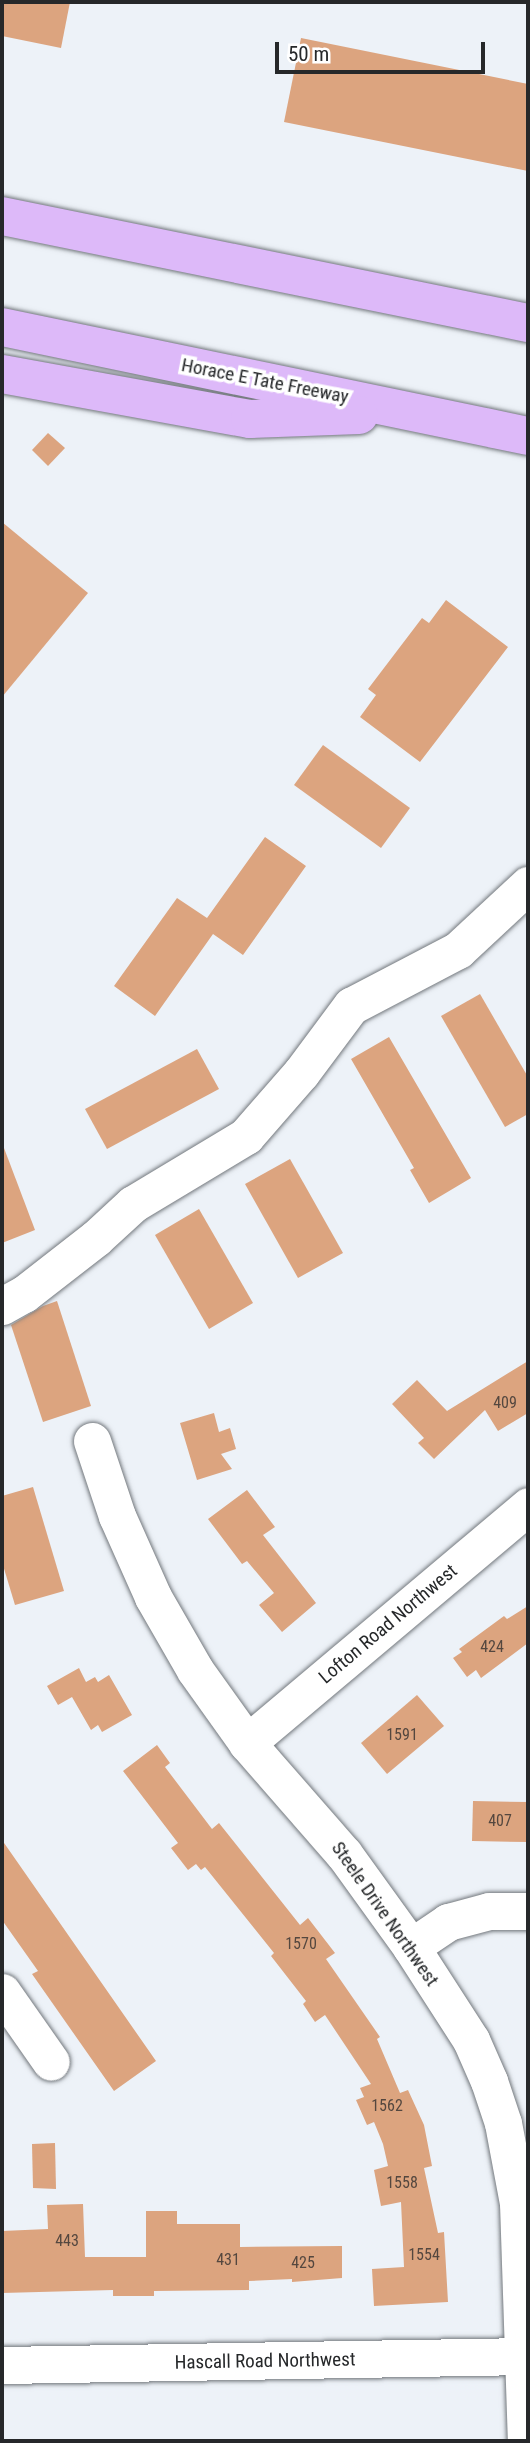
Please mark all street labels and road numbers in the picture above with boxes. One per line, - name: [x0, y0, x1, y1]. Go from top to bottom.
- street label: Horace E Tate Freeway: [179, 354, 351, 408]
- street label: Lofton Road Northwest: [314, 1559, 462, 1689]
- street label: Steele Drive Northwest: [327, 1837, 443, 1991]
- street label: Hascall Road Northwest: [174, 2348, 356, 2374]

